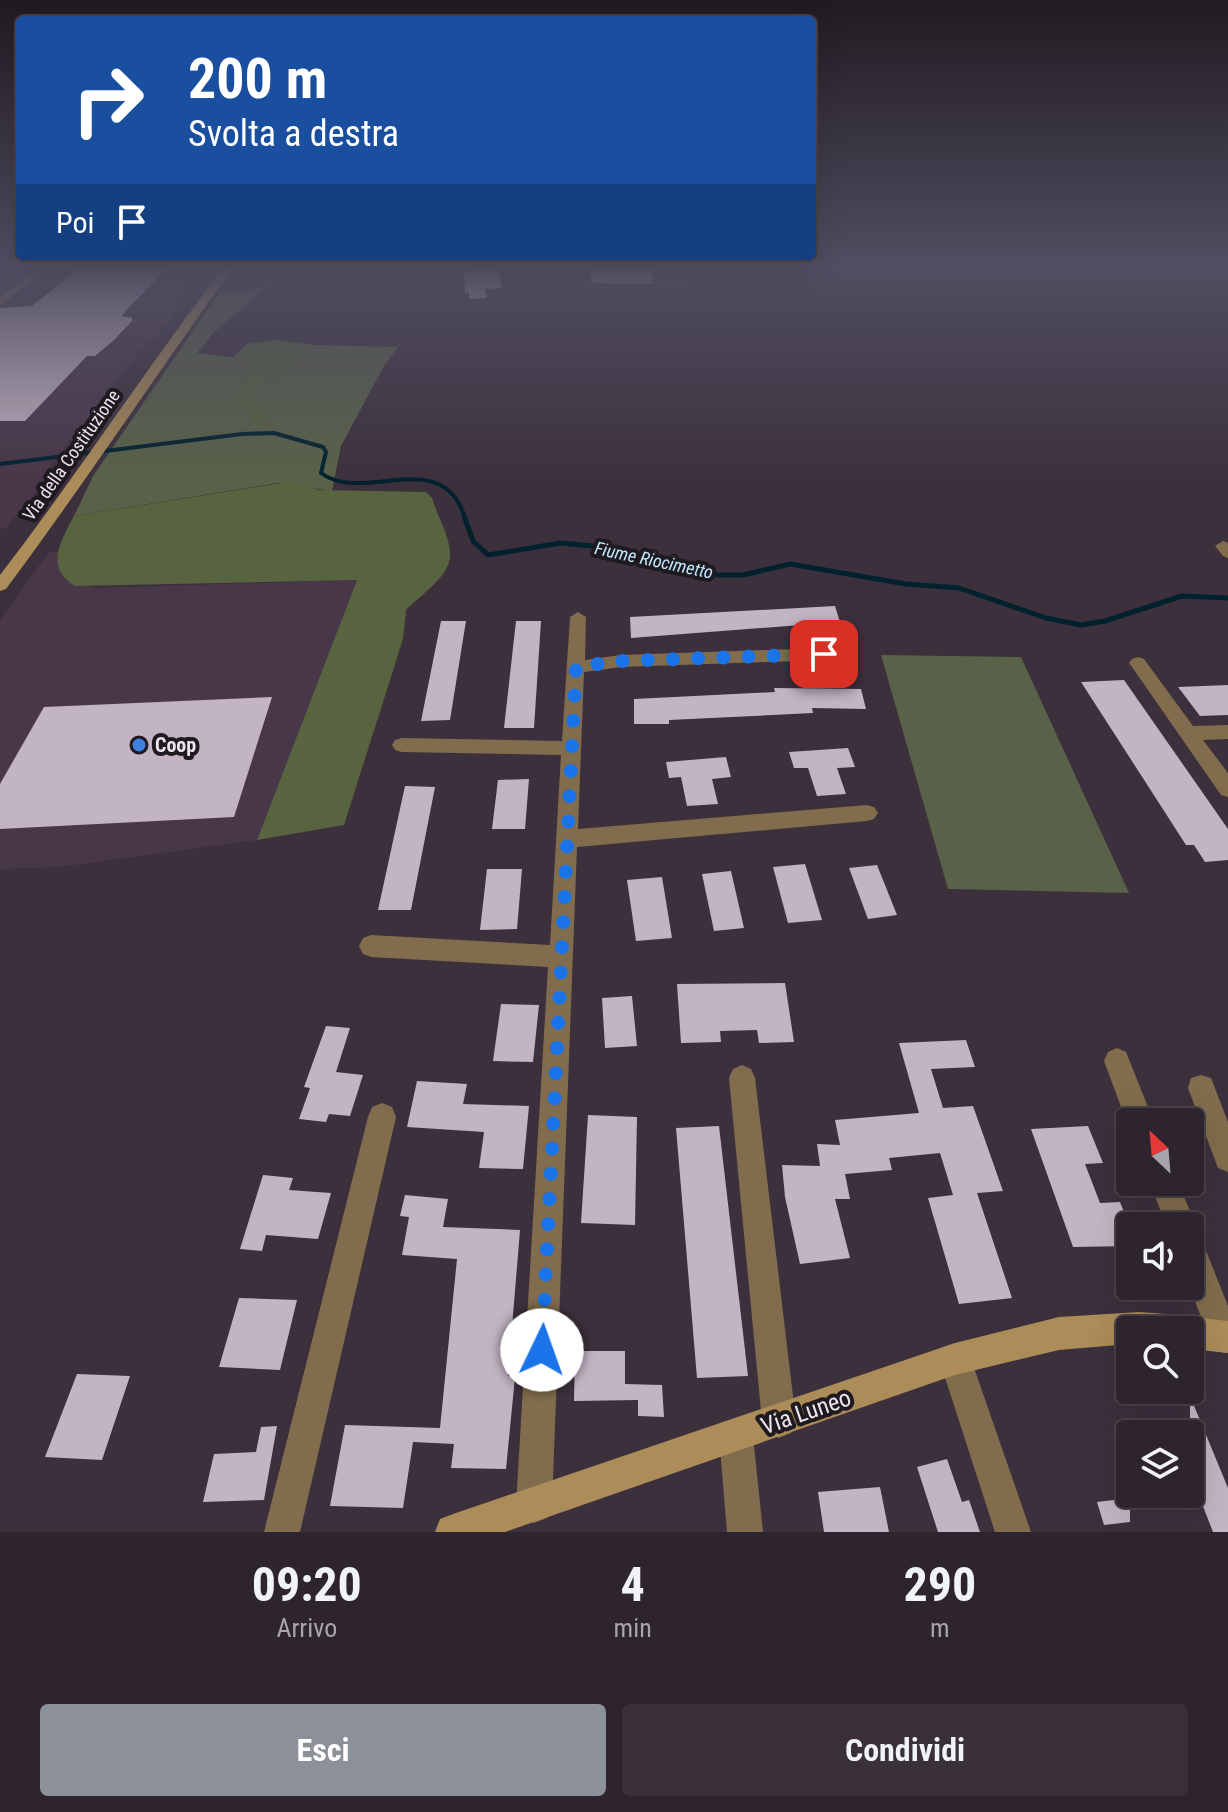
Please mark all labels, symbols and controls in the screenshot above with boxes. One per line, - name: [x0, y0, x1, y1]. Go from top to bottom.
- text: 200 m: [188, 46, 327, 112]
- icon: right: [56, 48, 160, 152]
- text: Svolta a destra: [188, 113, 399, 155]
- icon: arrive: [110, 200, 154, 244]
- text: Poi: [56, 205, 94, 240]
- street label: Via della Costituzione: [18, 386, 124, 524]
- water label: Fiume Riocimetto: [593, 537, 715, 583]
- pin: [790, 620, 858, 688]
- icon: arrive: [802, 632, 846, 676]
- place label: Coop: [155, 733, 196, 757]
- marker: Coop: [130, 736, 148, 754]
- north arrow: [1116, 1108, 1204, 1196]
- map controls: [1116, 1108, 1204, 1508]
- button: sound: [1116, 1212, 1204, 1300]
- position arrow: [500, 1308, 584, 1392]
- button: search: [1116, 1316, 1204, 1404]
- street label: Via Luneo: [757, 1384, 855, 1440]
- button: layers: [1116, 1420, 1204, 1508]
- text: 09:20: [252, 1556, 362, 1613]
- text: 4: [621, 1556, 645, 1613]
- text: 290: [903, 1556, 976, 1613]
- text: Arrivo: [276, 1613, 337, 1643]
- text: min: [614, 1613, 652, 1643]
- text: m: [930, 1613, 950, 1643]
- button: Esci: [40, 1704, 606, 1796]
- button: Condividi: [622, 1704, 1188, 1796]

